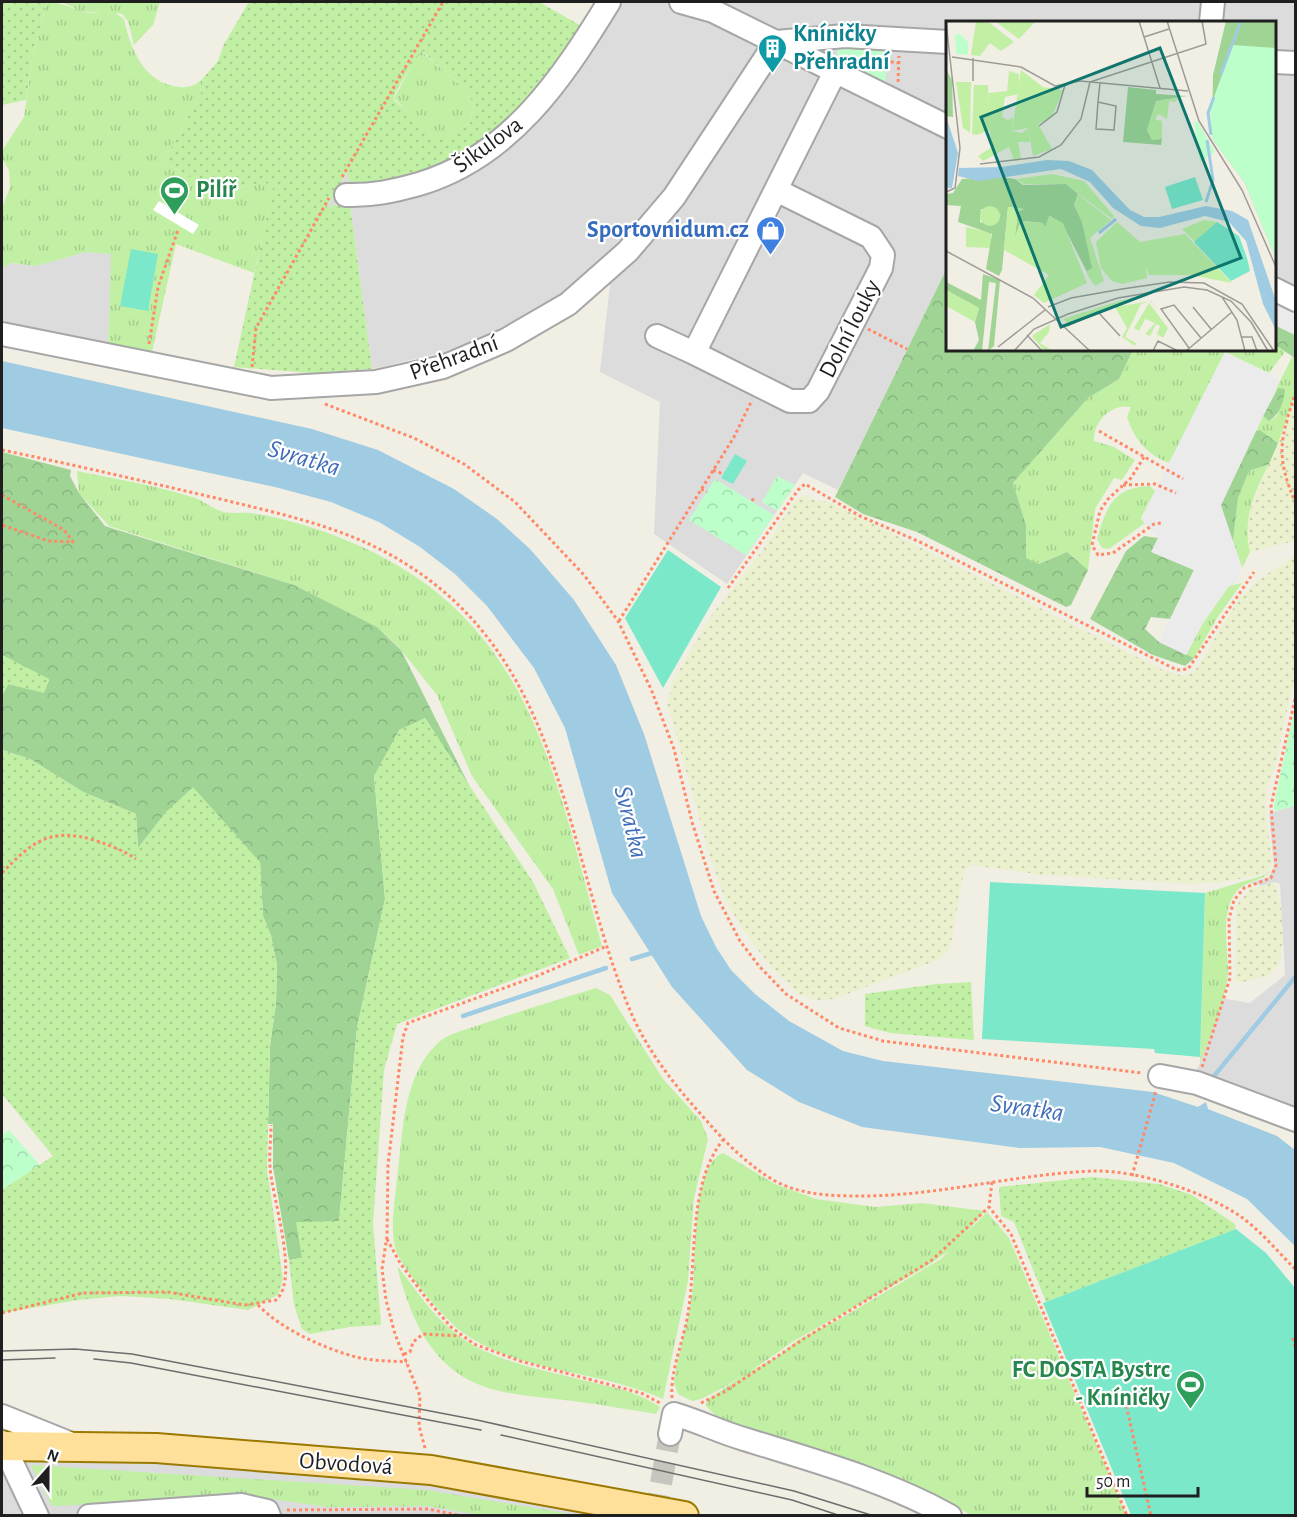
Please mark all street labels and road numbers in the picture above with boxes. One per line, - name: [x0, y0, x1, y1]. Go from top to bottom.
- street label: Šikulova: [449, 111, 527, 178]
- street label: Dolní louky: [815, 276, 885, 382]
- street label: Přehradní: [406, 331, 502, 385]
- street label: Obvodová: [298, 1449, 394, 1479]

